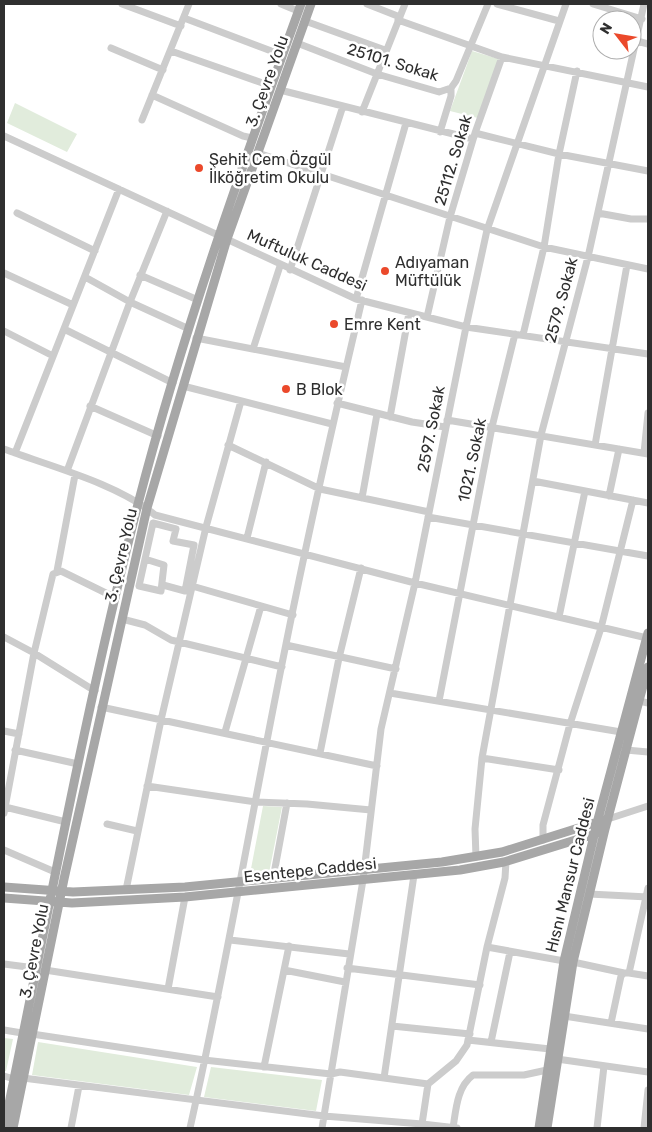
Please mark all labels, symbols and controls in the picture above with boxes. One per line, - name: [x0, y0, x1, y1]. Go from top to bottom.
- north arrow: [592, 10, 642, 60]
- text: N: [596, 20, 616, 37]
- street label: 3. Çevre Yolu: [242, 33, 292, 129]
- street label: 25101. Sokak: [345, 39, 442, 85]
- street label: 25112. Sokak: [430, 112, 476, 208]
- place label: Şehit Cem Özgül İlköğretim Okulu: [209, 150, 331, 187]
- marker: Şehit Cem Özgül İlköğretim Okulu: [193, 162, 205, 174]
- street label: Muftuluk Caddesi: [244, 225, 370, 295]
- place label: Adıyaman Müftülük: [395, 253, 469, 290]
- street label: 2579. Sokak: [540, 254, 582, 345]
- marker: Adıyaman Müftülük: [379, 265, 391, 277]
- place label: Emre Kent: [344, 315, 421, 334]
- marker: Emre Kent: [328, 318, 340, 330]
- place label: B Blok: [296, 380, 343, 399]
- marker: B Blok: [280, 383, 292, 395]
- street label: 2597. Sokak: [413, 383, 449, 474]
- street label: 1021. Sokak: [454, 415, 490, 504]
- street label: 3. Çevre Yolu: [101, 506, 141, 604]
- street label: Hısnı Mansur Caddesi: [542, 795, 598, 955]
- street label: Esentepe Caddesi: [243, 854, 377, 886]
- street label: 3. Çevre Yolu: [16, 902, 52, 1000]

